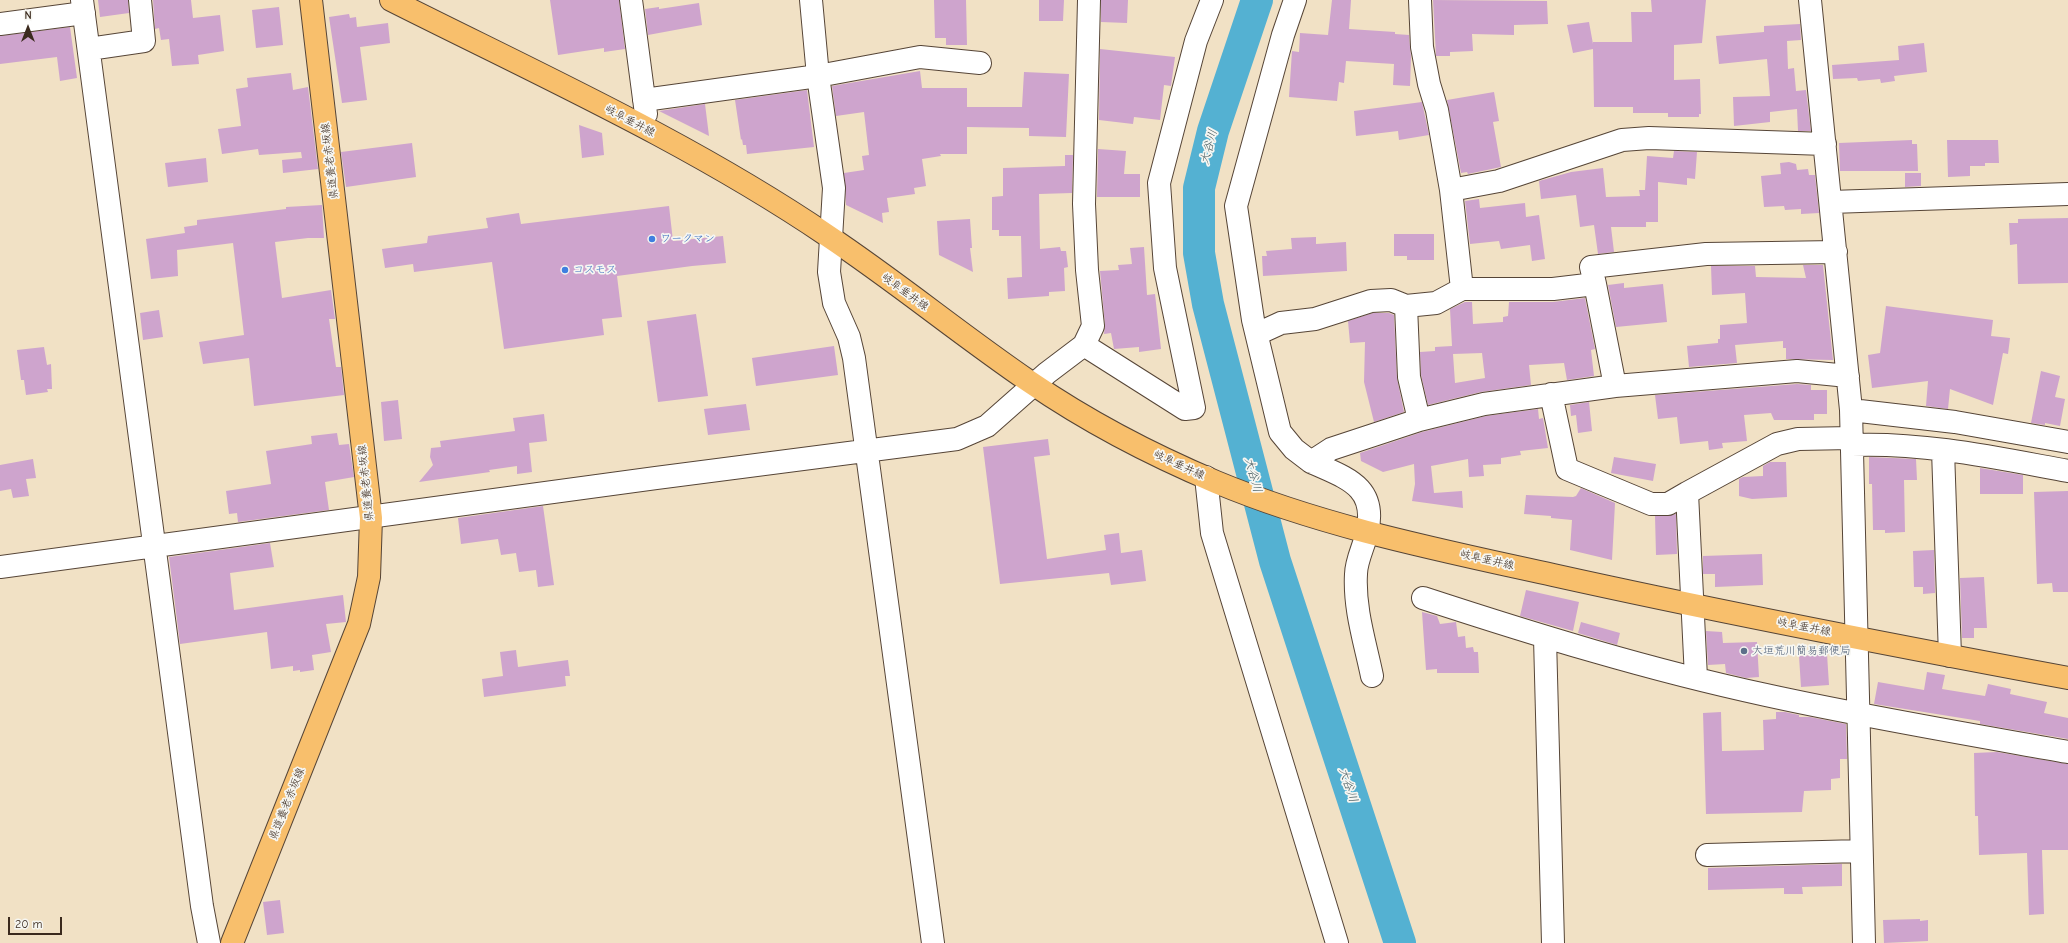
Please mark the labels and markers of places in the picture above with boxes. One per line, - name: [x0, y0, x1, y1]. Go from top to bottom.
- place label: ワークマン: [660, 232, 715, 246]
- marker: ワークマン: [647, 234, 657, 244]
- place label: コスモス: [573, 263, 617, 277]
- marker: コスモス: [560, 265, 570, 275]
- place label: 大垣荒川簡易郵便局: [1752, 644, 1851, 658]
- marker: 大垣荒川簡易郵便局: [1739, 646, 1749, 656]

